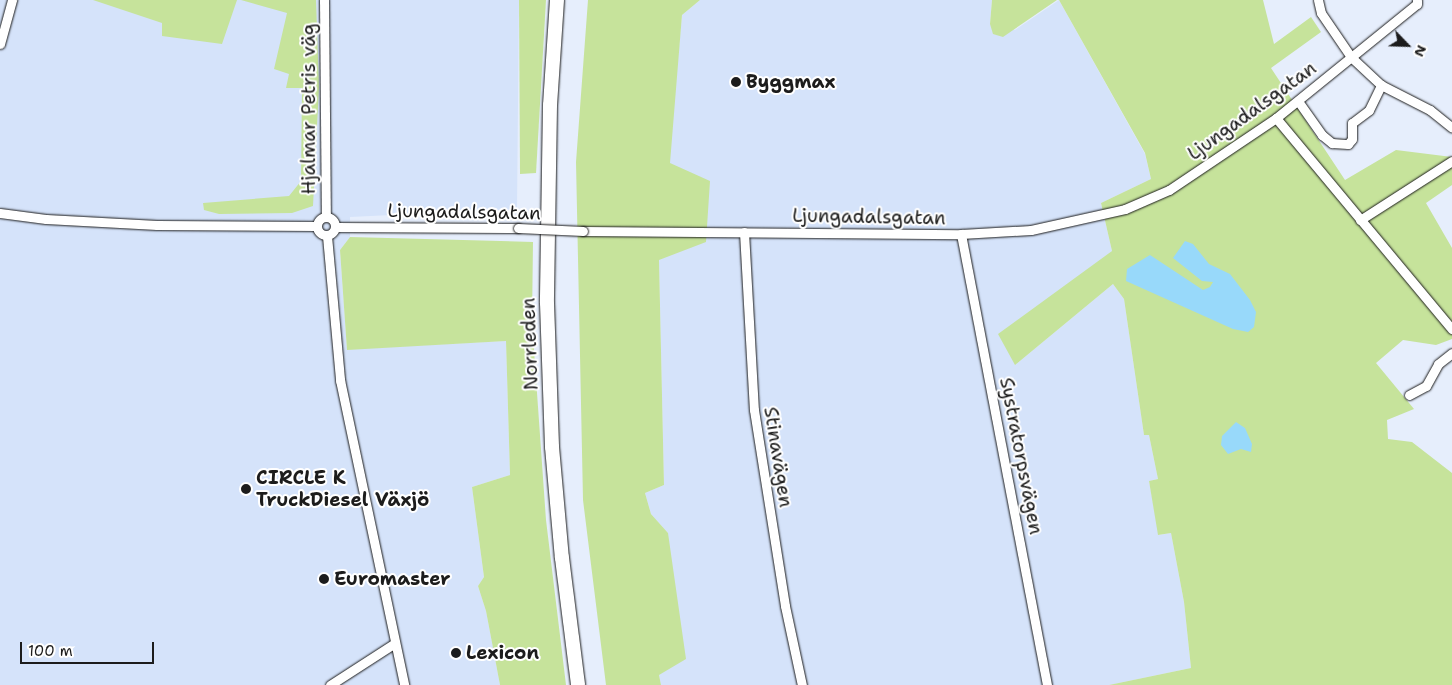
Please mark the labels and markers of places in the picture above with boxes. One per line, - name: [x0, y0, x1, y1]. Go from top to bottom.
- place label: Byggmax: [746, 71, 835, 93]
- marker: Byggmax: [730, 76, 742, 88]
- place label: CIRCLE K TruckDiesel Växjö: [256, 467, 429, 511]
- marker: CIRCLE K TruckDiesel Växjö: [240, 483, 252, 495]
- place label: Euromaster: [334, 568, 450, 590]
- marker: Euromaster: [318, 573, 330, 585]
- place label: Lexicon: [466, 642, 539, 664]
- marker: Lexicon: [450, 647, 462, 659]

